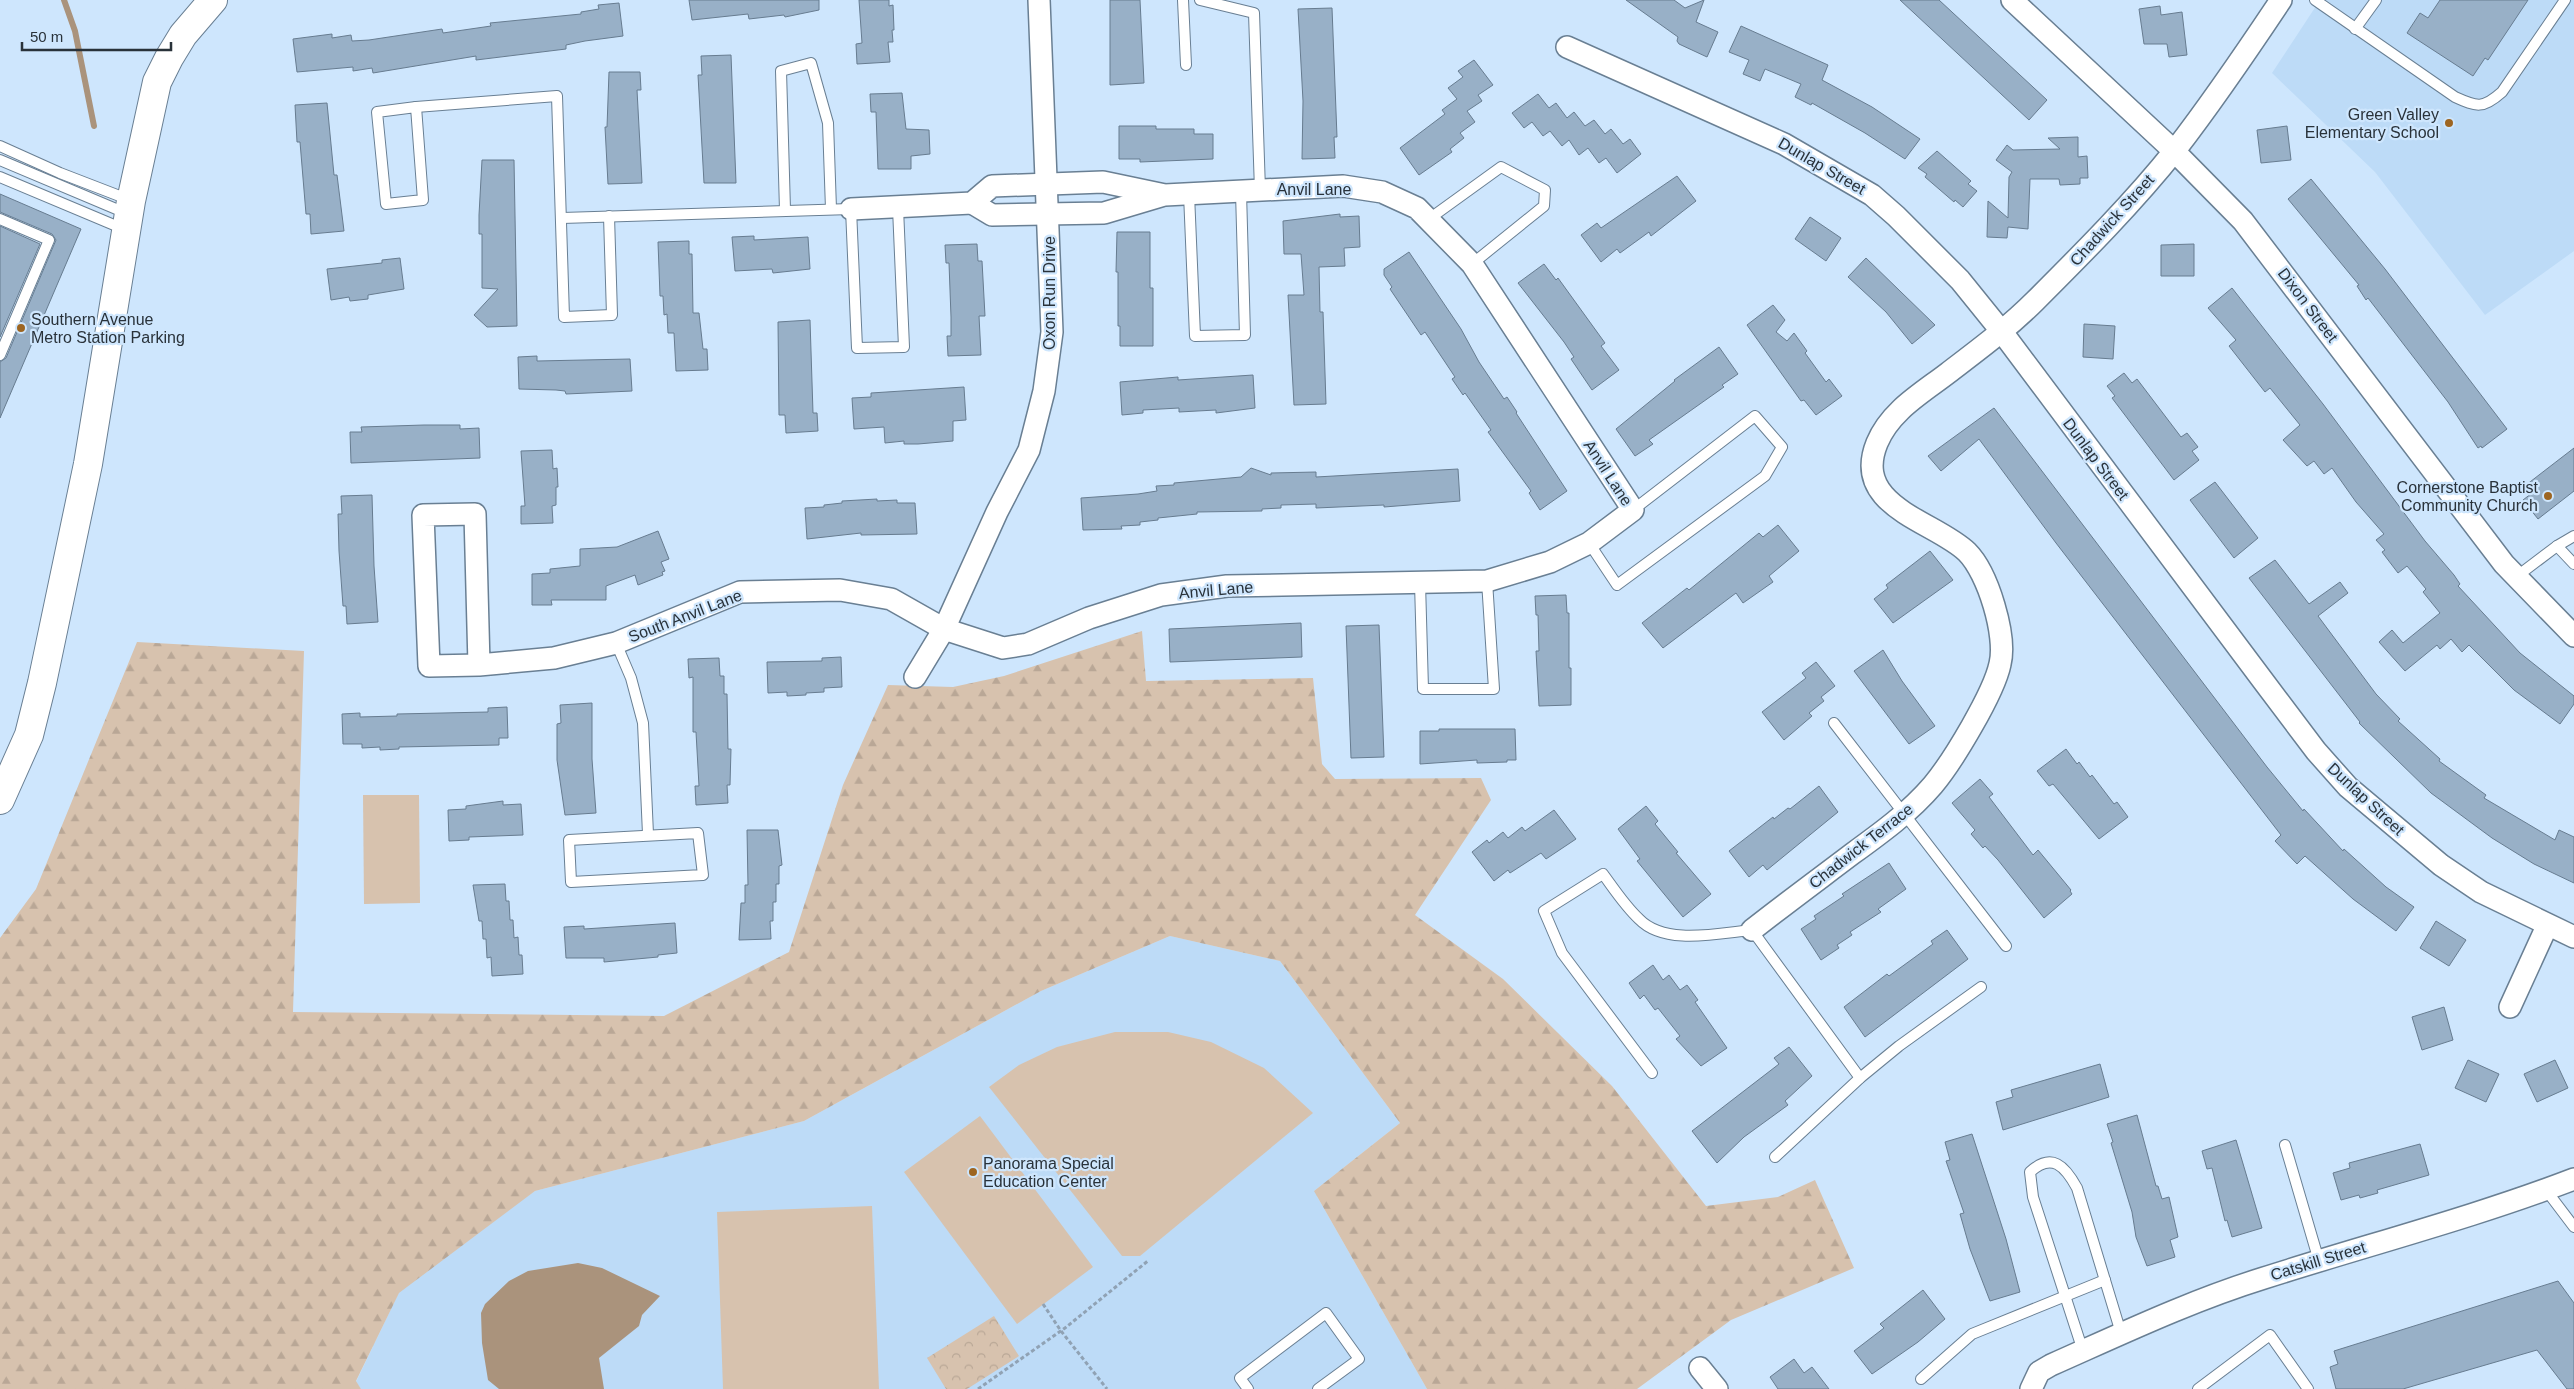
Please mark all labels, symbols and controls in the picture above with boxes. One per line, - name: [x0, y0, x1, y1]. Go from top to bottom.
- scale bar: [22, 20, 171, 52]
- text: 50 m: [30, 28, 63, 45]
- place label: Green Valley Elementary School: [2305, 106, 2439, 141]
- marker: Green Valley Elementary School: [2443, 117, 2455, 129]
- street label: Dunlap Street: [1775, 134, 1869, 198]
- street label: Chadwick Street: [2067, 171, 2158, 269]
- street label: Anvil Lane: [1277, 181, 1351, 198]
- street label: Oxon Run Drive: [1041, 236, 1058, 350]
- street label: Dixon Street: [2275, 265, 2342, 346]
- place label: Southern Avenue Metro Station Parking: [31, 311, 185, 346]
- marker: Southern Avenue Metro Station Parking: [15, 322, 27, 334]
- street label: Dunlap Street: [2060, 415, 2133, 504]
- street label: Anvil Lane: [1581, 437, 1636, 509]
- place label: Cornerstone Baptist Community Church: [2397, 479, 2539, 514]
- marker: Cornerstone Baptist Community Church: [2542, 490, 2554, 502]
- street label: Anvil Lane: [1178, 578, 1254, 602]
- street label: South Anvil Lane: [626, 587, 744, 645]
- street label: Dunlap Street: [2324, 759, 2408, 839]
- street label: Chadwick Terrace: [1806, 800, 1916, 892]
- place label: Panorama Special Education Center: [983, 1155, 1114, 1190]
- marker: Panorama Special Education Center: [967, 1166, 979, 1178]
- street label: Catskill Street: [2268, 1238, 2368, 1284]

